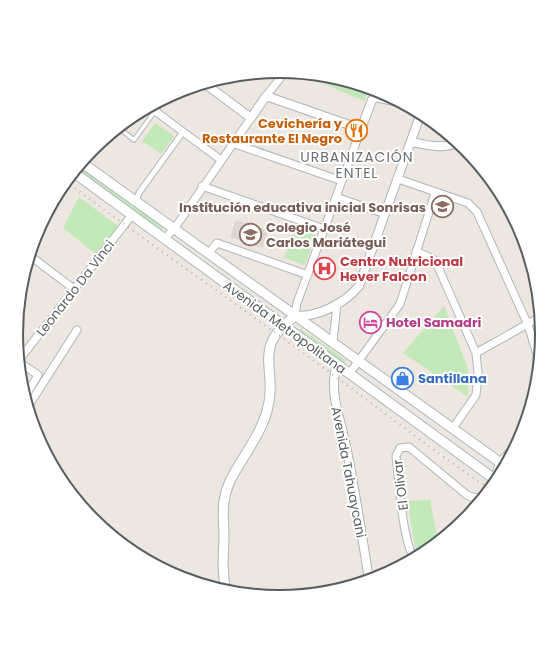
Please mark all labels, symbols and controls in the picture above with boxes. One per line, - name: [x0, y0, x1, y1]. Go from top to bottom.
- place label: Cevichería y Restaurante El Negro: [202, 114, 343, 148]
- restaurant icon: Cevichería y Restaurante El Negro: [344, 117, 370, 143]
- district label: URBANIZACIÓN ENTEL: [300, 147, 414, 183]
- school or university icon: Institución educativa inicial Sonrisas: [429, 194, 455, 220]
- place label: Institución educativa inicial Sonrisas: [179, 198, 426, 217]
- place label: Colegio José Carlos Mariátegui: [266, 218, 386, 252]
- school or university icon: Colegio José Carlos Mariátegui: [237, 221, 263, 247]
- street label: Leonardo Da Vinci: [32, 236, 119, 340]
- place label: Centro Nutricional Hever Falcon: [340, 252, 463, 286]
- hospital icon: Centro Nutricional Hever Falcon: [311, 255, 337, 281]
- street label: Avenida Metropolitana: [219, 276, 350, 379]
- hotel icon: Hotel Samadri: [357, 309, 383, 335]
- place label: Hotel Samadri: [386, 313, 481, 332]
- shop icon: Santillana: [390, 365, 416, 391]
- place label: Santillana: [418, 369, 487, 388]
- street label: Avenida Tahuaycani: [326, 405, 371, 539]
- street label: El Olivar: [388, 458, 413, 511]

